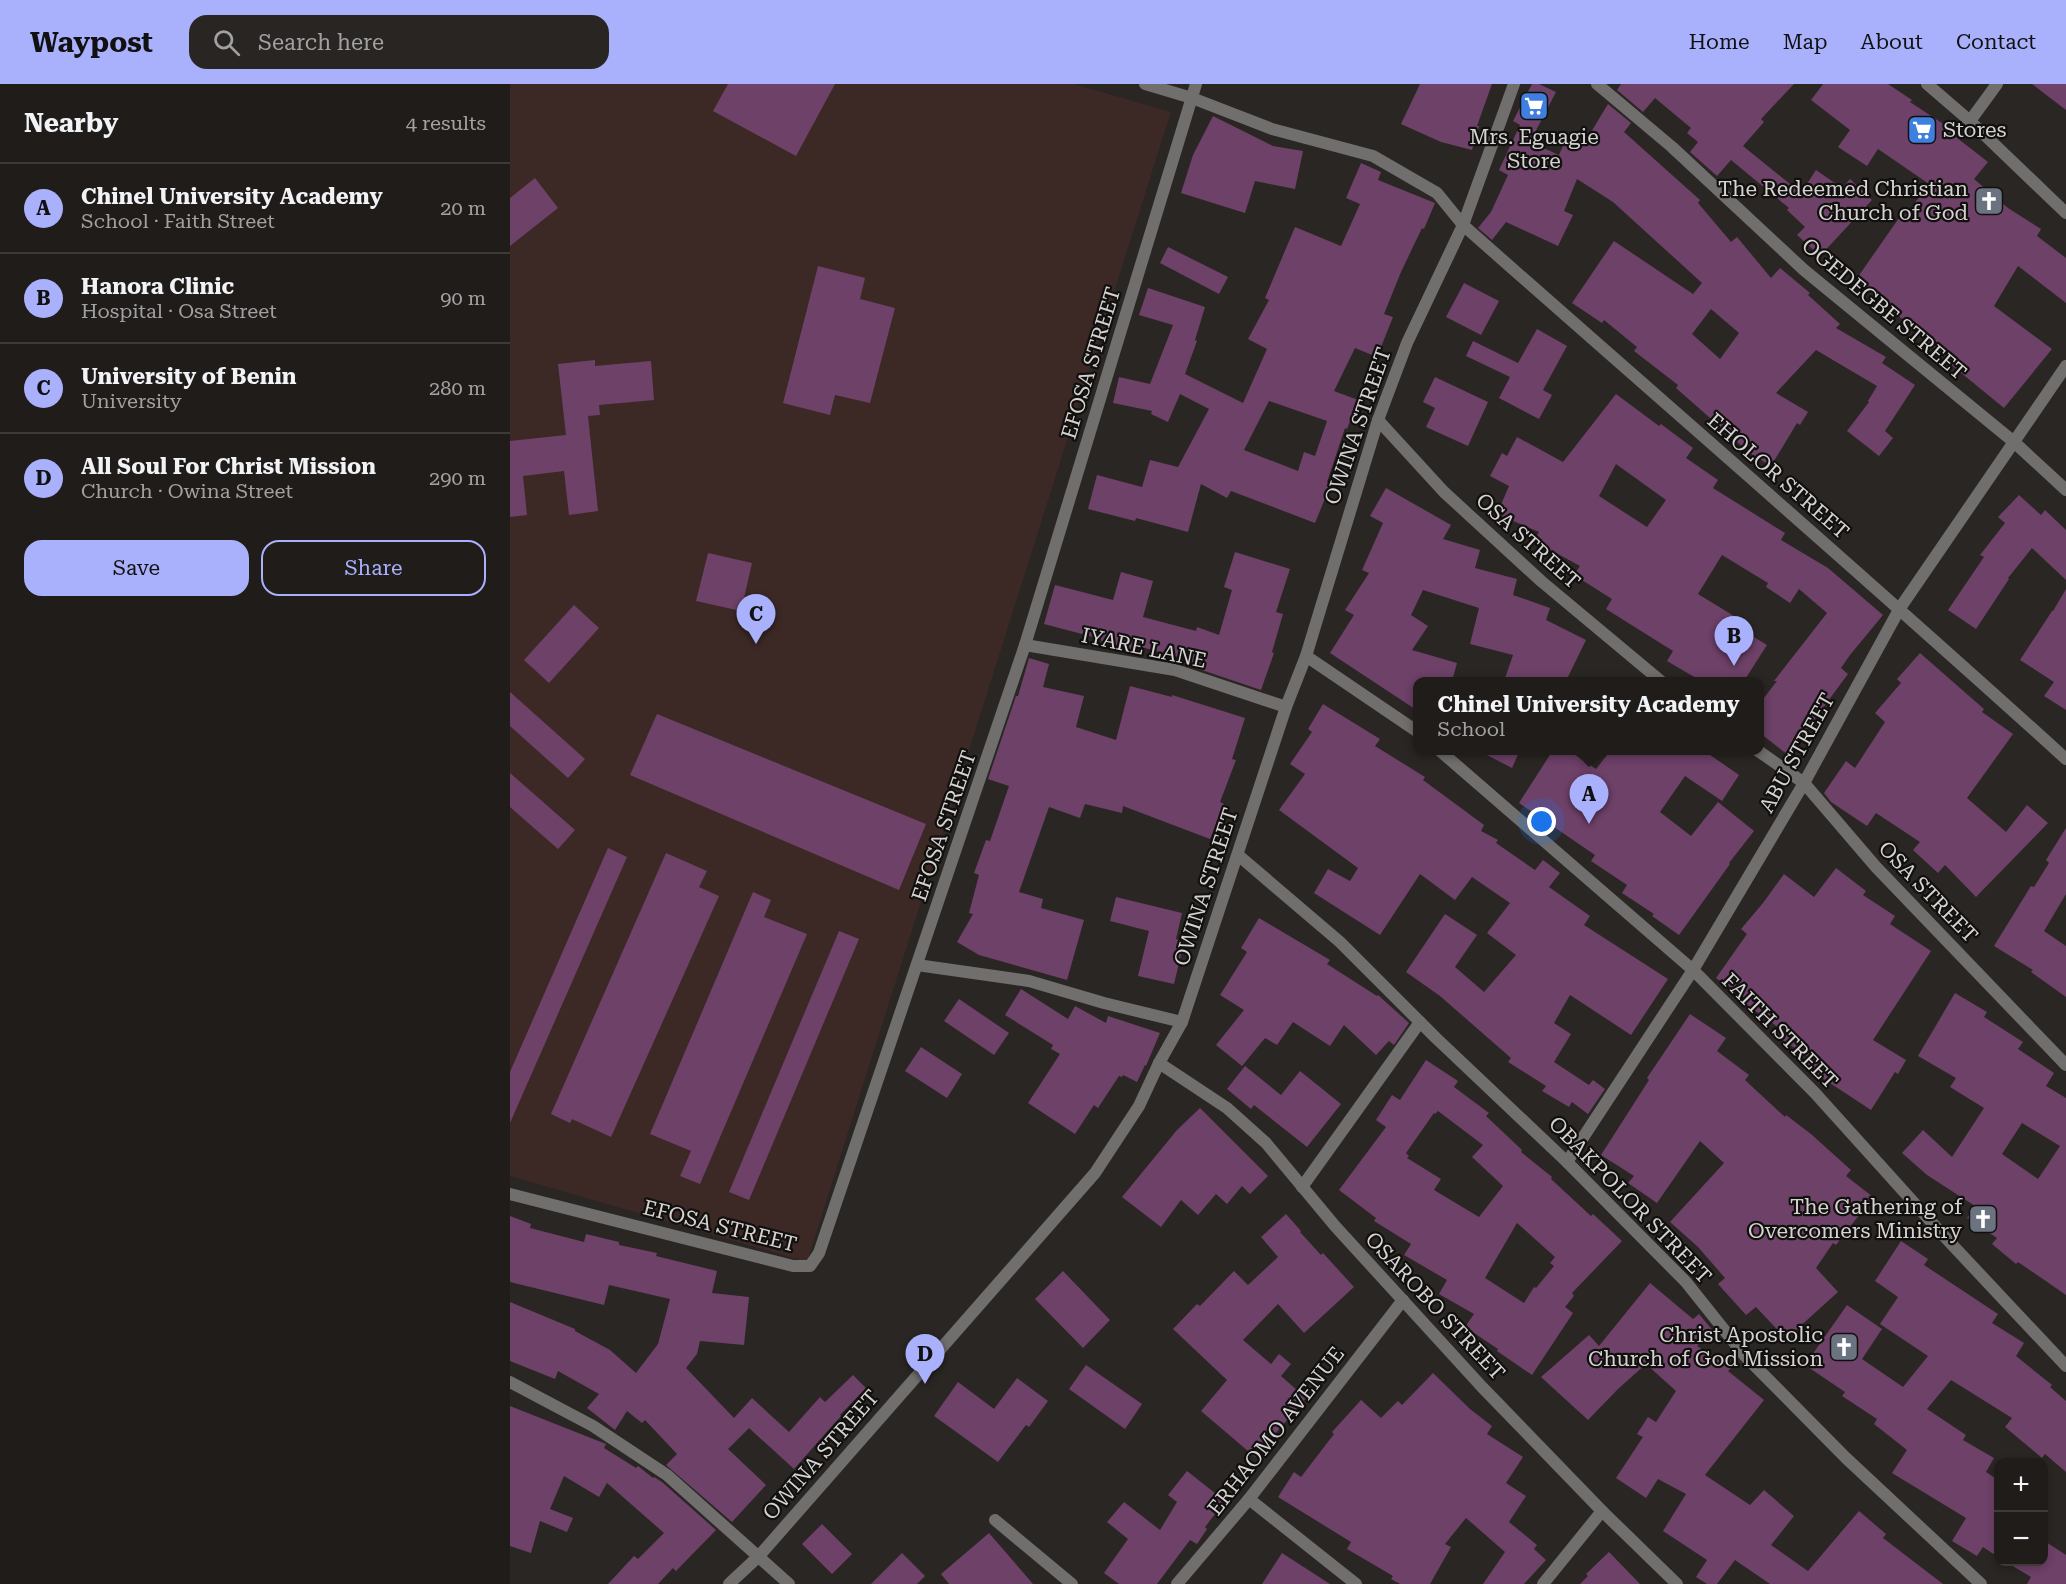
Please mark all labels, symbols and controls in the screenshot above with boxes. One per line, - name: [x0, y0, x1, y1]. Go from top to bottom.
- search box: [189, 15, 609, 69]
- text: Waypost: [30, 26, 153, 59]
- icon: search: [210, 26, 243, 59]
- text: Search here: [258, 30, 384, 55]
- text: Home: [1689, 30, 1750, 54]
- text: Map: [1783, 30, 1828, 54]
- text: About: [1861, 30, 1923, 54]
- text: Contact: [1956, 30, 2036, 54]
- supermarket icon: Mrs. Eguagie Store: [1518, 90, 1550, 122]
- text: Nearby: [24, 108, 118, 138]
- text: 4 results: [406, 111, 486, 135]
- supermarket icon: Stores: [1906, 114, 1938, 146]
- place label: Stores: [1943, 118, 2006, 142]
- place label: Mrs. Eguagie Store: [1469, 125, 1599, 173]
- place label: The Redeemed Christian Church of God: [1718, 177, 1969, 225]
- text: Chinel University Academy: [81, 184, 383, 209]
- church icon: The Redeemed Christian Church of God: [1973, 185, 2005, 217]
- text: A: [36, 196, 51, 220]
- text: 20 m: [440, 196, 486, 220]
- text: School · Faith Street: [81, 209, 275, 233]
- street label: OGEDEGBE STREET: [1797, 233, 1971, 385]
- text: Hanora Clinic: [81, 274, 234, 299]
- street label: EFOSA STREET: [1056, 284, 1126, 442]
- text: B: [36, 286, 51, 310]
- text: 90 m: [440, 286, 486, 310]
- text: Hospital · Osa Street: [81, 299, 277, 323]
- street label: OWINA STREET: [1320, 344, 1396, 508]
- text: University of Benin: [81, 364, 297, 389]
- text: C: [37, 376, 51, 400]
- text: 280 m: [429, 376, 486, 400]
- text: University: [81, 389, 182, 413]
- street label: EHOLOR STREET: [1702, 408, 1854, 544]
- text: All Soul For Christ Mission: [81, 454, 376, 479]
- text: D: [35, 466, 52, 490]
- text: 290 m: [429, 466, 486, 490]
- text: Church · Owina Street: [81, 479, 293, 503]
- street label: OSA STREET: [1471, 488, 1585, 594]
- button: Save: [24, 540, 249, 596]
- button: Share: [261, 540, 486, 596]
- pin: C: [736, 594, 776, 644]
- pin: B: [1714, 616, 1754, 666]
- street label: IYARE LANE: [1079, 623, 1209, 673]
- popup: [1413, 677, 1764, 755]
- street label: ABU STREET: [1754, 689, 1840, 817]
- text: Chinel University Academy: [1438, 692, 1739, 717]
- text: School: [1438, 717, 1505, 741]
- street label: EFOSA STREET: [907, 748, 981, 904]
- pin: A: [1570, 774, 1608, 824]
- street label: OWINA STREET: [1169, 805, 1243, 969]
- your location: [1527, 807, 1556, 836]
- street label: OSA STREET: [1874, 836, 1982, 948]
- street label: FAITH STREET: [1717, 968, 1843, 1094]
- street label: OBAKPOLOR STREET: [1544, 1111, 1716, 1289]
- street label: EFOSA STREET: [641, 1195, 799, 1257]
- place label: The Gathering of Overcomers Ministry: [1748, 1195, 1963, 1243]
- church icon: The Gathering of Overcomers Ministry: [1967, 1203, 1999, 1235]
- street label: OSAROBO STREET: [1360, 1227, 1510, 1385]
- place label: Christ Apostolic Church of God Mission: [1588, 1323, 1823, 1371]
- church icon: Christ Apostolic Church of God Mission: [1828, 1331, 1860, 1363]
- pin: D: [906, 1334, 944, 1384]
- street label: ERHAOMO AVENUE: [1203, 1342, 1349, 1520]
- street label: OWINA STREET: [758, 1385, 884, 1525]
- map controls: [1994, 1458, 2048, 1566]
- button: +: [1994, 1458, 2048, 1512]
- button: −: [1994, 1512, 2048, 1566]

